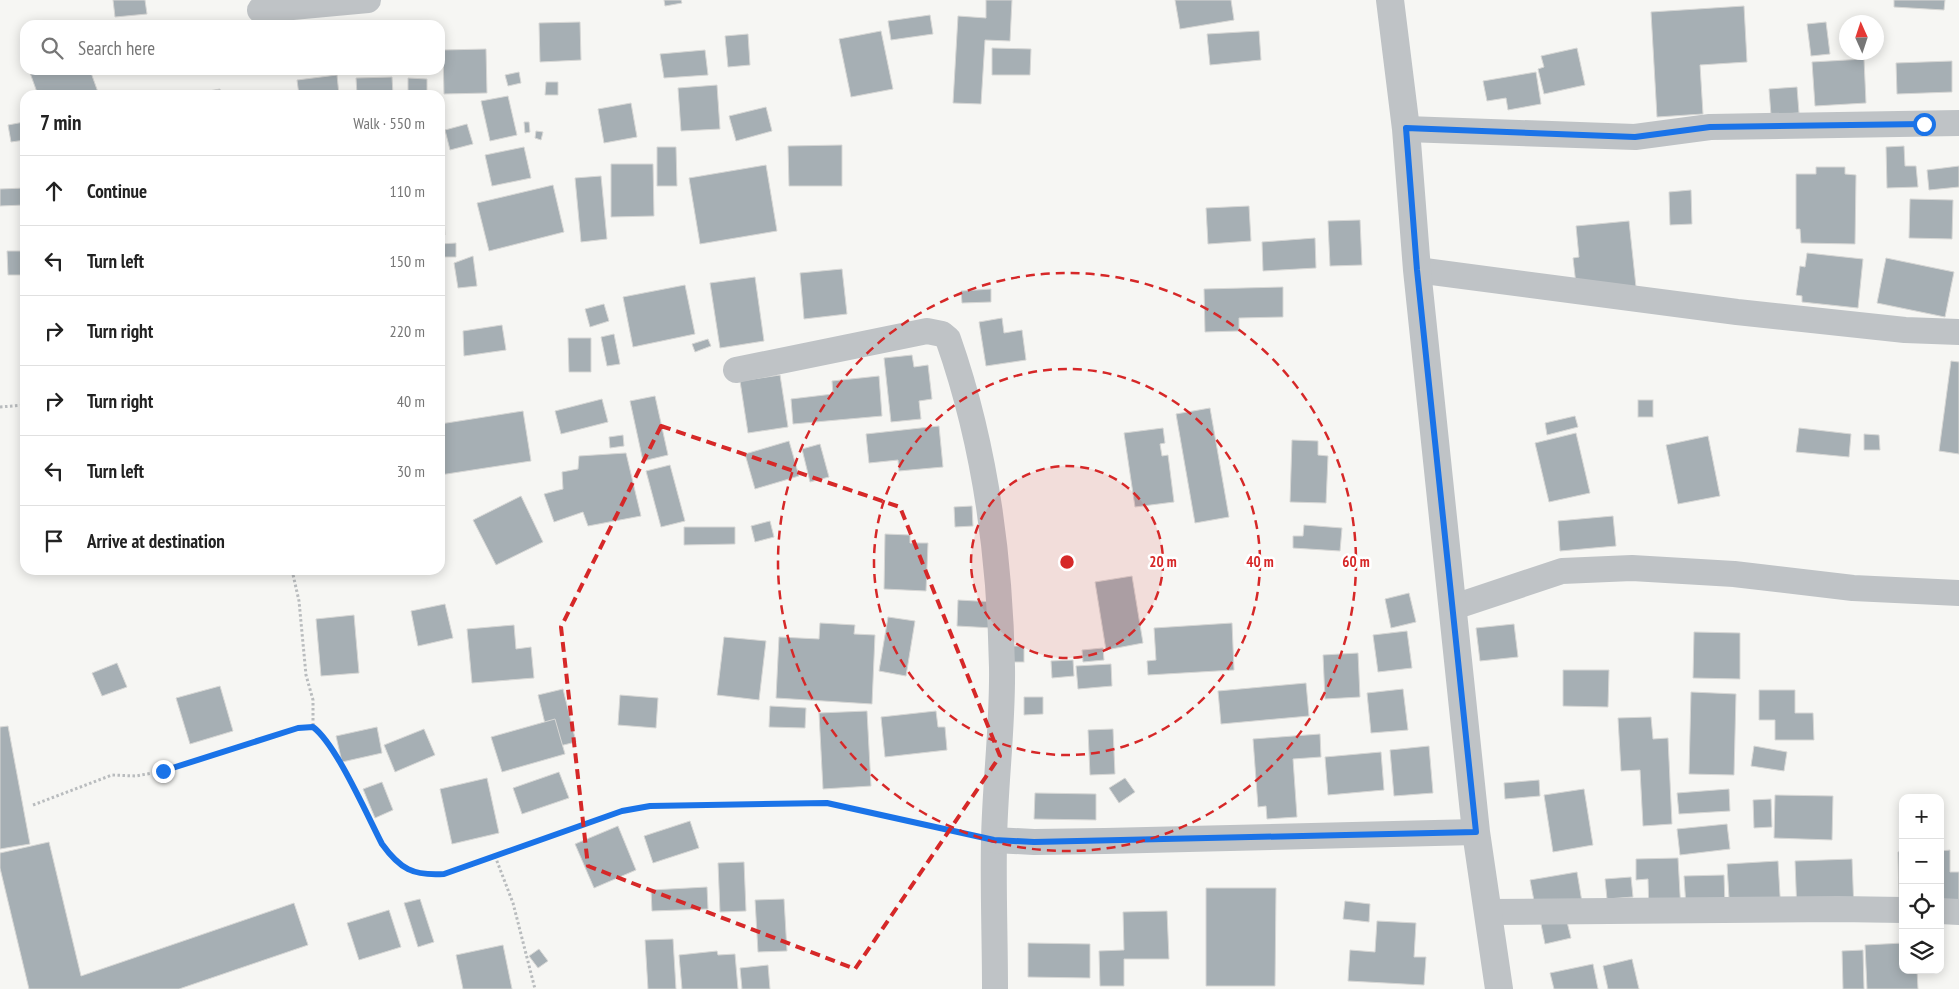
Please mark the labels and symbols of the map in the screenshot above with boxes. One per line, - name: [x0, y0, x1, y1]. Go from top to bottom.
- north arrow: [1839, 15, 1884, 60]
- route start: [1913, 113, 1936, 136]
- text: 20 m: [1149, 552, 1177, 571]
- text: 40 m: [1246, 552, 1274, 571]
- text: 60 m: [1342, 552, 1370, 571]
- centre of rings: [1058, 553, 1076, 571]
- route end: [152, 760, 175, 783]

